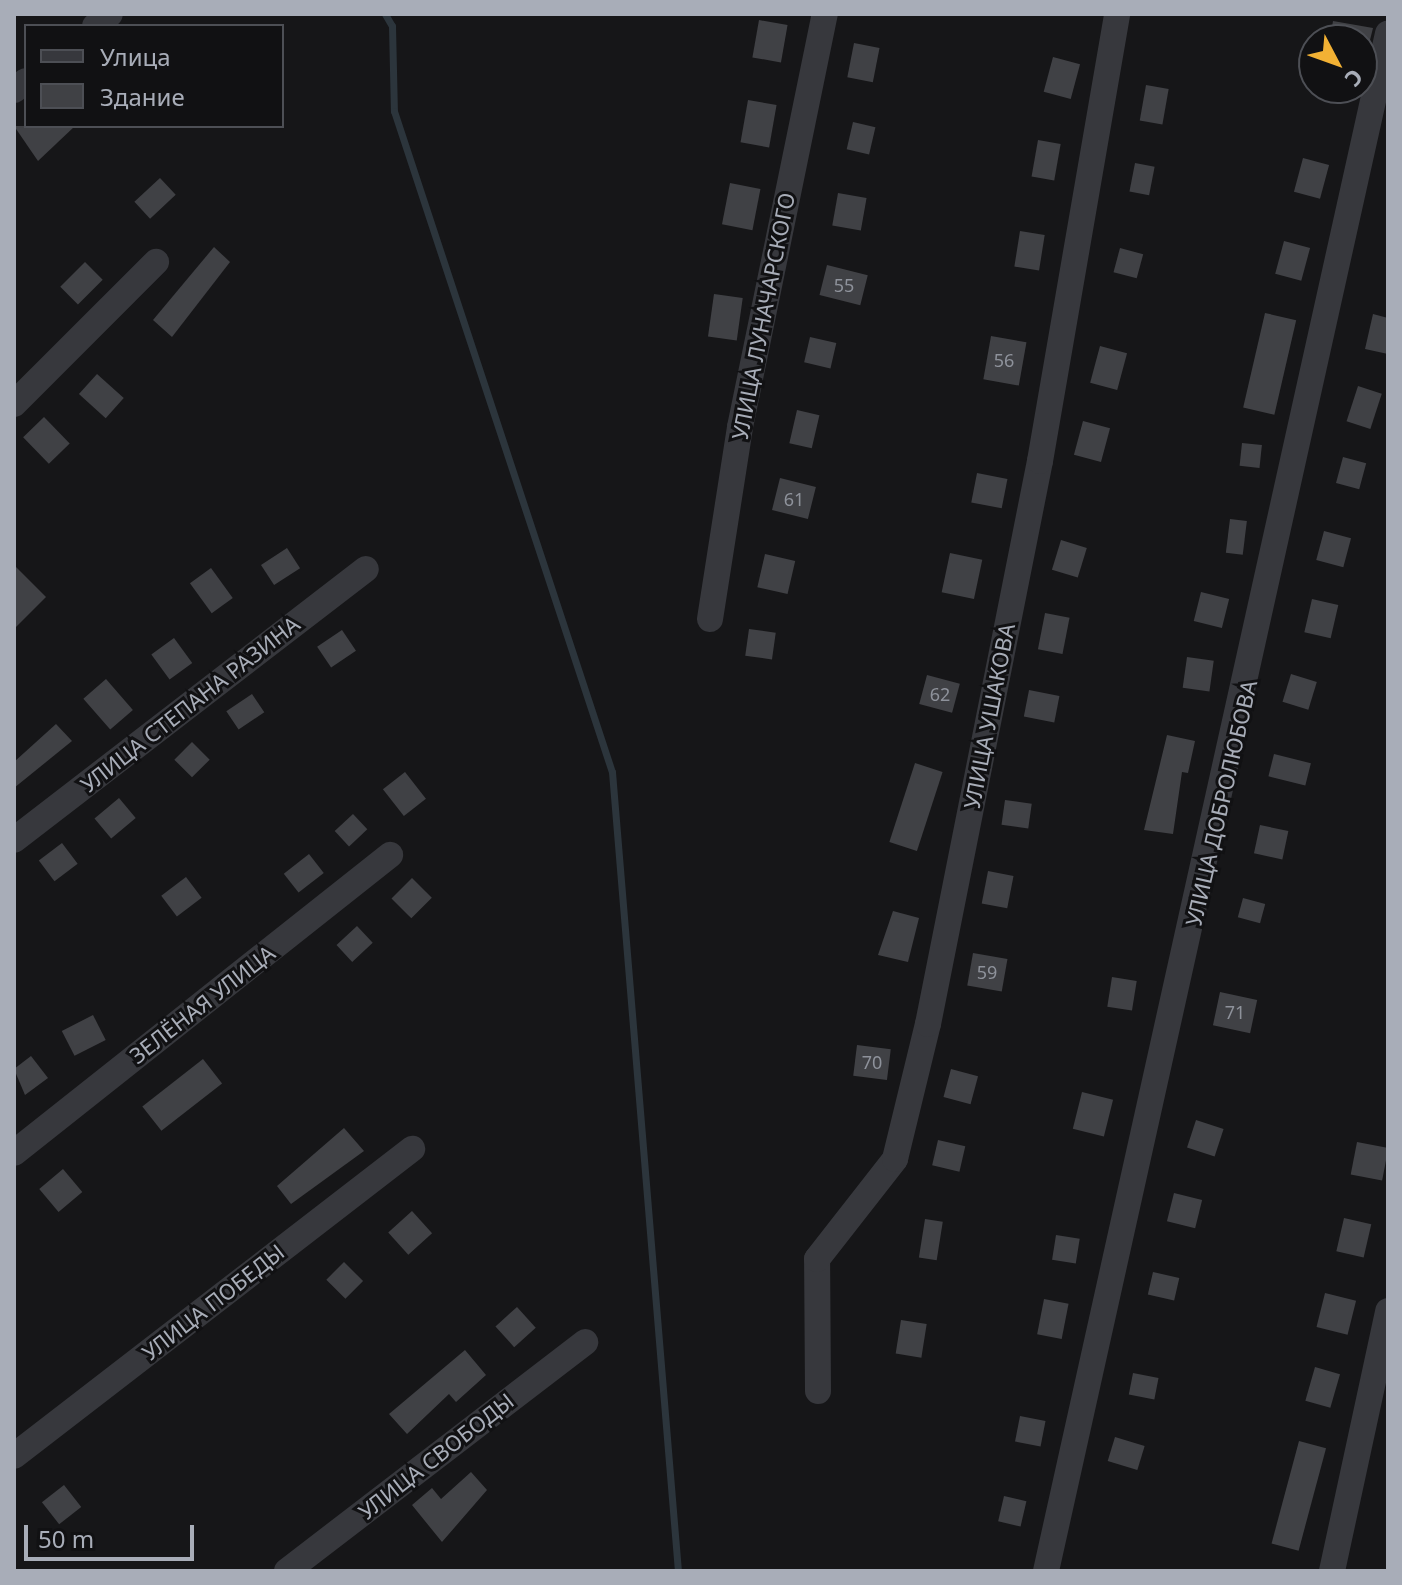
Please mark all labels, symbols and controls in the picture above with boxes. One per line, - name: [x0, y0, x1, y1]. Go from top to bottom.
- legend: [24, 24, 284, 128]
- north arrow: [1298, 24, 1378, 104]
- text: Улица: [100, 40, 171, 73]
- text: С: [1339, 63, 1371, 94]
- text: Здание: [100, 80, 185, 113]
- street label: УЛИЦА ЛУНАЧАРСКОГО: [726, 190, 800, 442]
- house number: 55: [834, 274, 854, 296]
- house number: 56: [994, 349, 1014, 371]
- house number: 61: [784, 488, 804, 510]
- street label: УЛИЦА СТЕПАНА РАЗИНА: [75, 610, 305, 798]
- street label: УЛИЦА УШАКОВА: [958, 621, 1020, 811]
- street label: УЛИЦА ДОБРОЛЮБОВА: [1180, 677, 1262, 929]
- house number: 62: [930, 683, 950, 705]
- street label: ЗЕЛЁНАЯ УЛИЦА: [124, 939, 280, 1069]
- house number: 59: [977, 961, 997, 983]
- house number: 71: [1225, 1001, 1245, 1023]
- house number: 70: [862, 1051, 882, 1073]
- street label: УЛИЦА ПОБЕДЫ: [137, 1238, 289, 1366]
- street label: УЛИЦА СВОБОДЫ: [353, 1387, 519, 1525]
- scale bar: [28, 1509, 198, 1559]
- text: 50 m: [38, 1522, 94, 1555]

